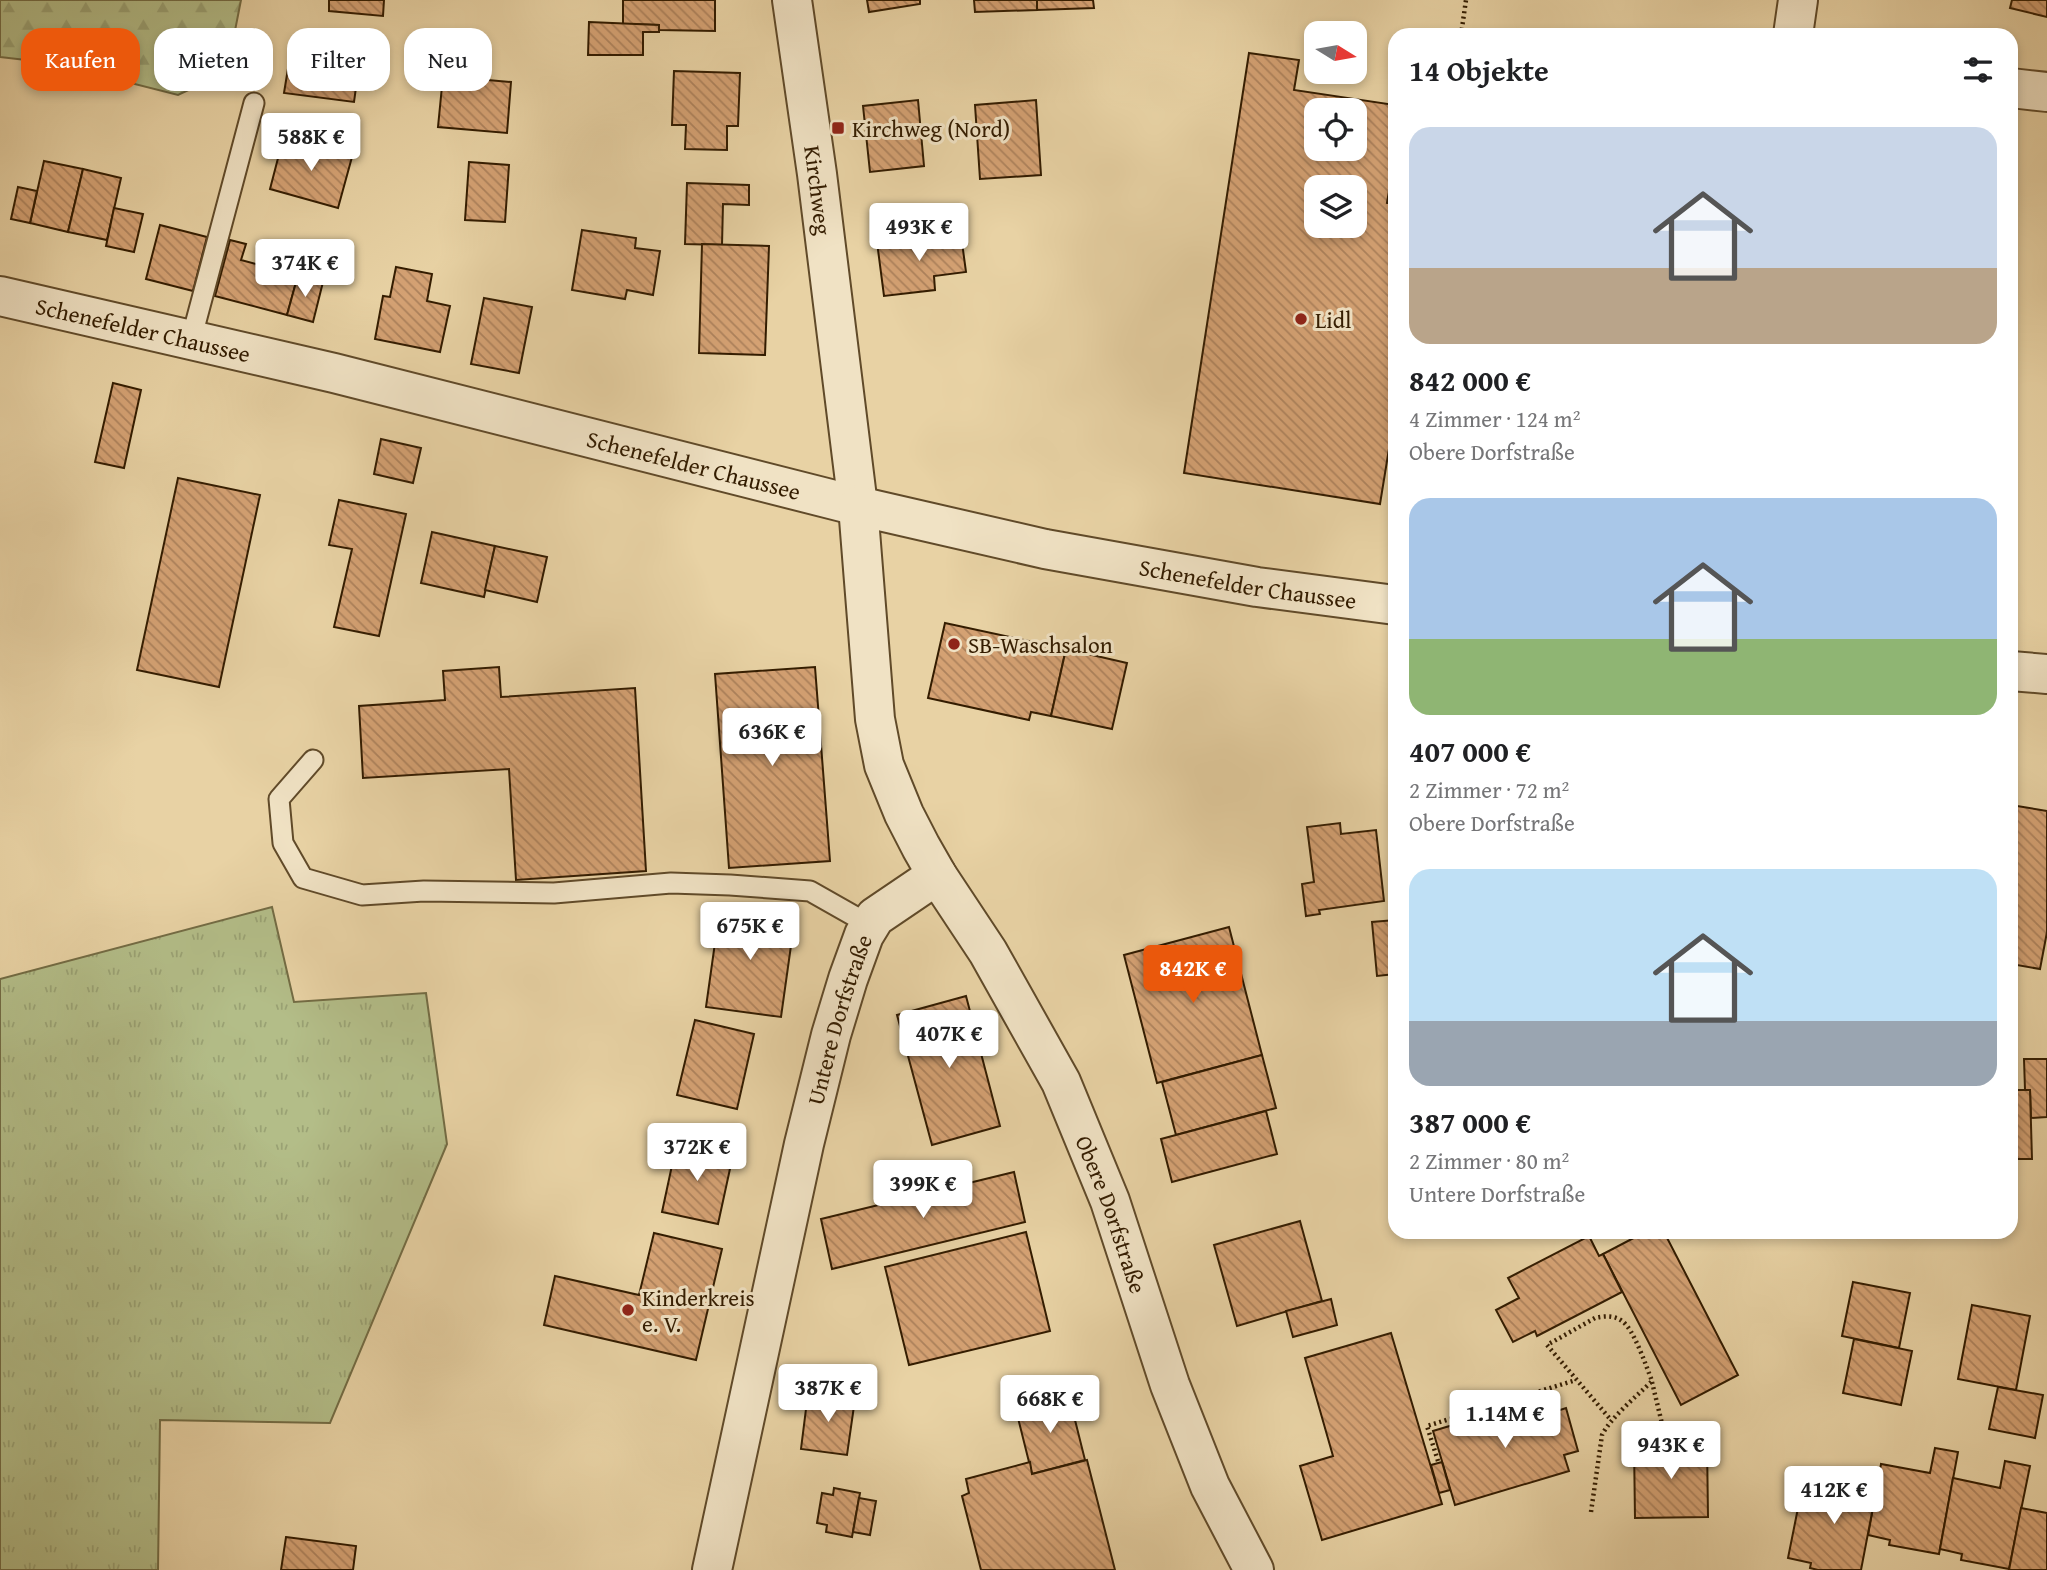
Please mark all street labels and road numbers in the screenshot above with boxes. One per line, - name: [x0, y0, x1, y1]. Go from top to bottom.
- street label: Kirchweg: [797, 143, 841, 237]
- street label: Schenefelder Chaussee: [33, 288, 254, 370]
- street label: Schenefelder Chaussee: [583, 421, 804, 507]
- street label: Schenefelder Chaussee: [1137, 550, 1358, 616]
- street label: Untere Dorfstraße: [798, 930, 879, 1108]
- street label: Obere Dorfstraße: [1068, 1130, 1155, 1297]

